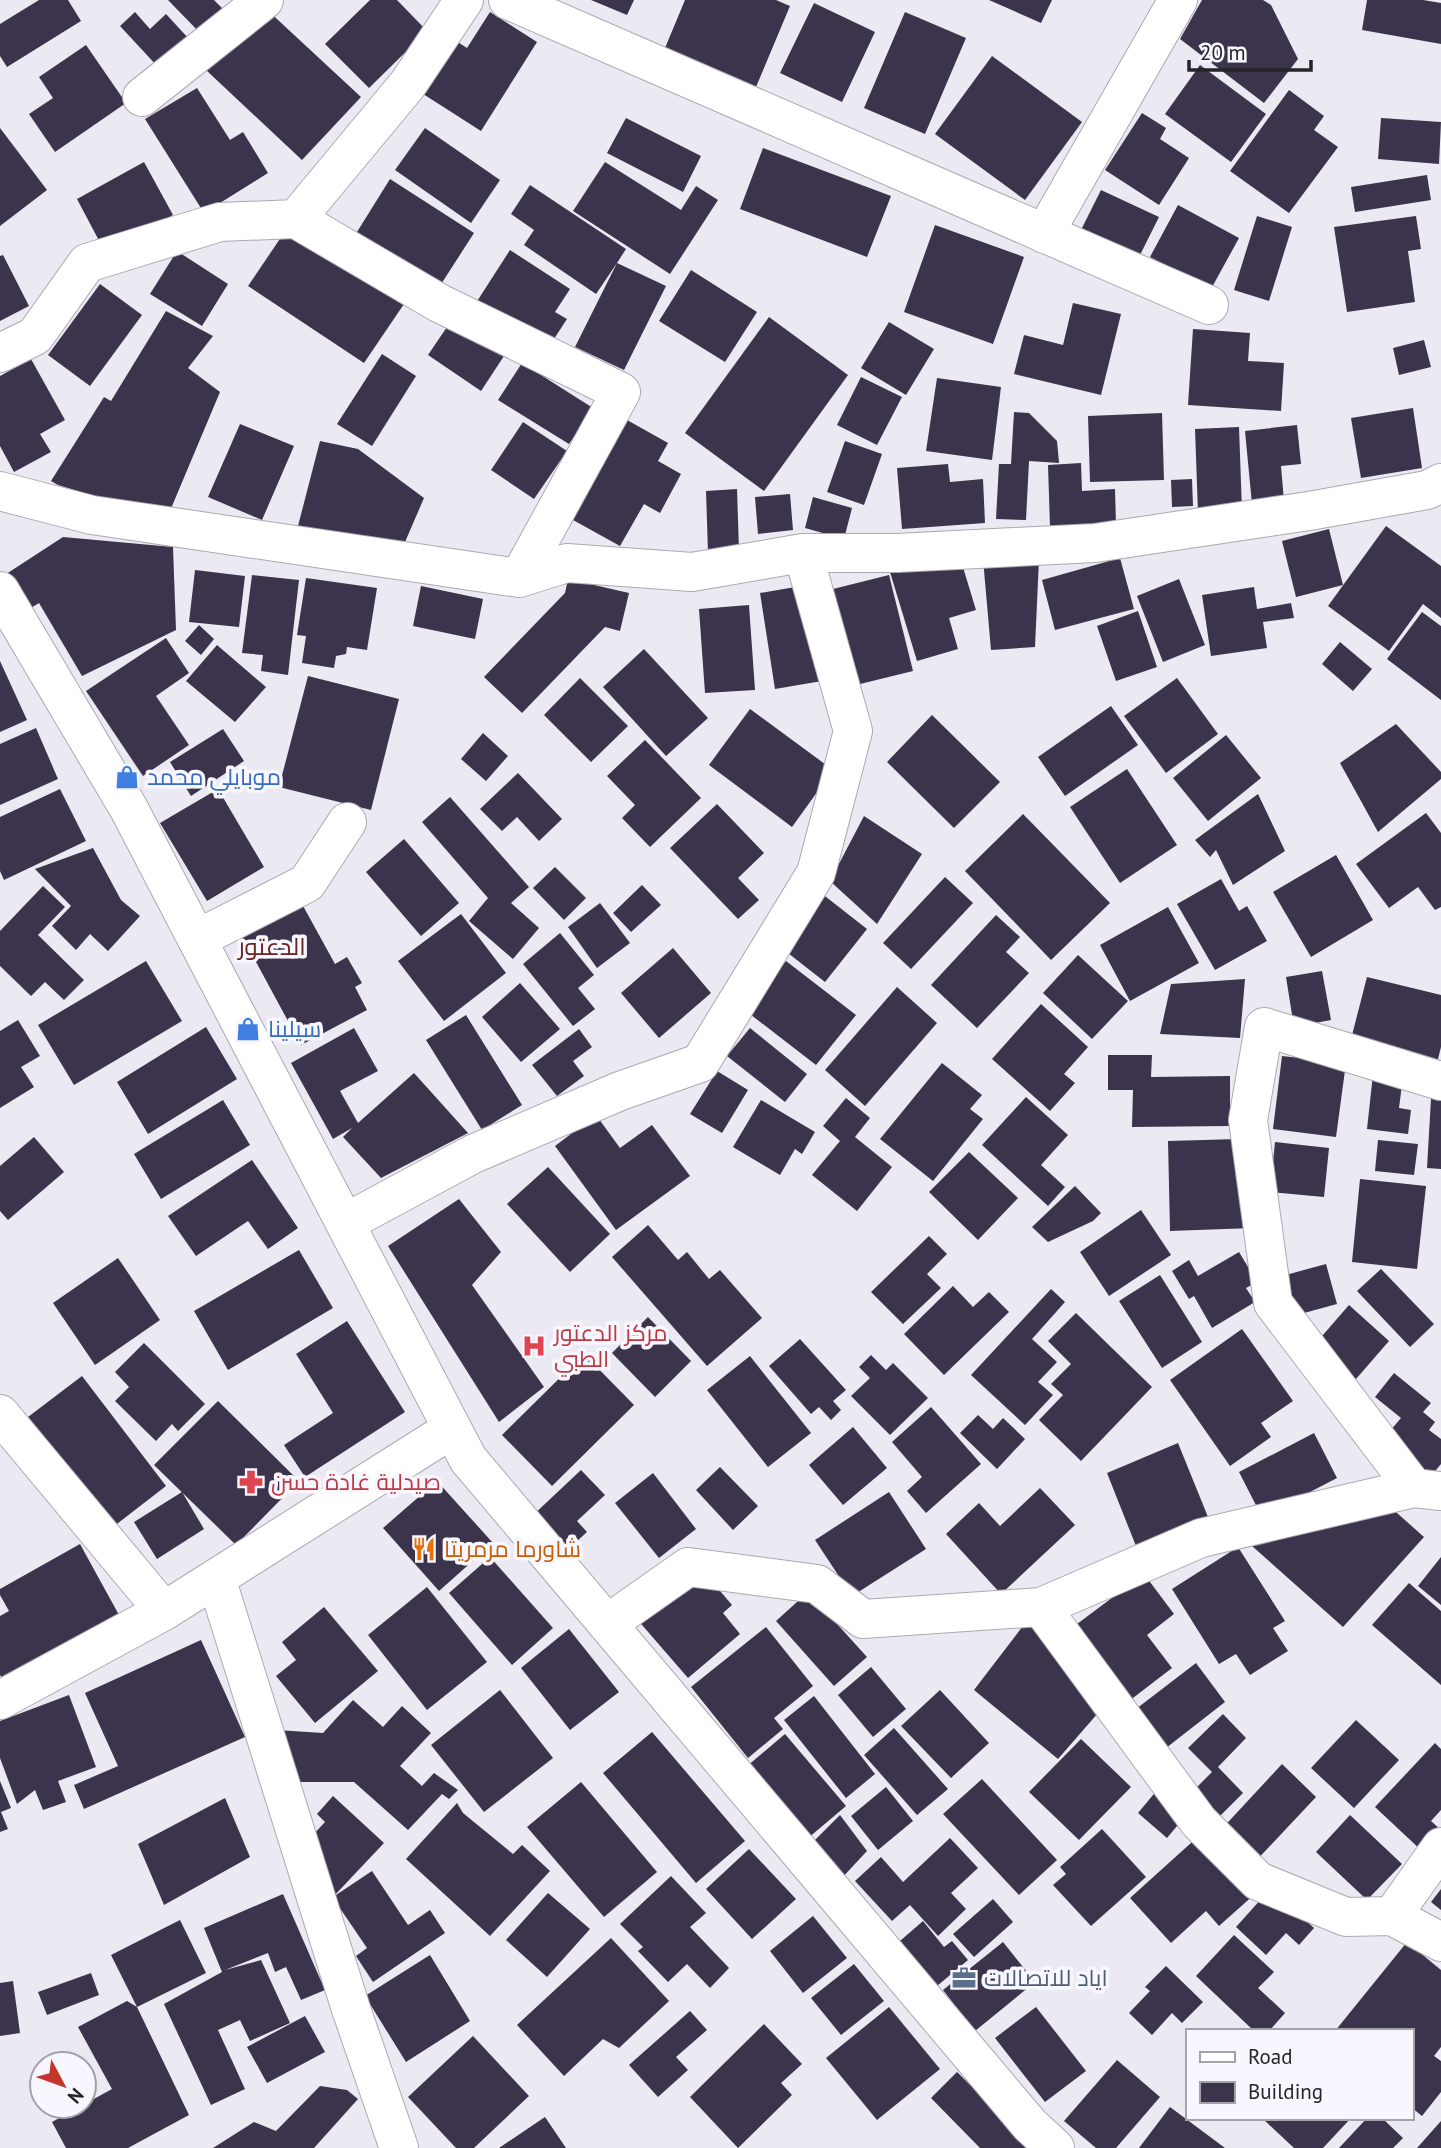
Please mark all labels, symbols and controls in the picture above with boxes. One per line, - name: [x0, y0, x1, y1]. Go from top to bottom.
- scale bar: [1189, 28, 1312, 72]
- text: 20 m: [1200, 39, 1246, 66]
- place label: موبايلي محمد: [147, 762, 281, 795]
- shop icon: موبايلي محمد: [113, 763, 141, 791]
- district label: الدعتور: [236, 931, 306, 962]
- place label: سيلينا: [268, 1014, 321, 1043]
- shop icon: سيلينا: [234, 1015, 262, 1043]
- place label: مركز الدعتور الطبي: [552, 1318, 668, 1377]
- hospital icon: مركز الدعتور الطبي: [520, 1332, 548, 1360]
- place label: صيدلية غادة حسن: [271, 1467, 441, 1496]
- pharmacy icon: صيدلية غادة حسن: [237, 1468, 265, 1496]
- place label: شاورما مرمريتا: [444, 1534, 581, 1563]
- restaurant icon: شاورما مرمريتا: [410, 1535, 438, 1563]
- place label: اياد للاتصالات: [984, 1963, 1108, 1992]
- office icon: اياد للاتصالات: [950, 1964, 978, 1992]
- legend: [1186, 2029, 1413, 2120]
- text: Road: [1248, 2043, 1292, 2070]
- north arrow: [28, 2050, 98, 2120]
- text: Building: [1248, 2078, 1323, 2105]
- text: N: [63, 2084, 89, 2109]

